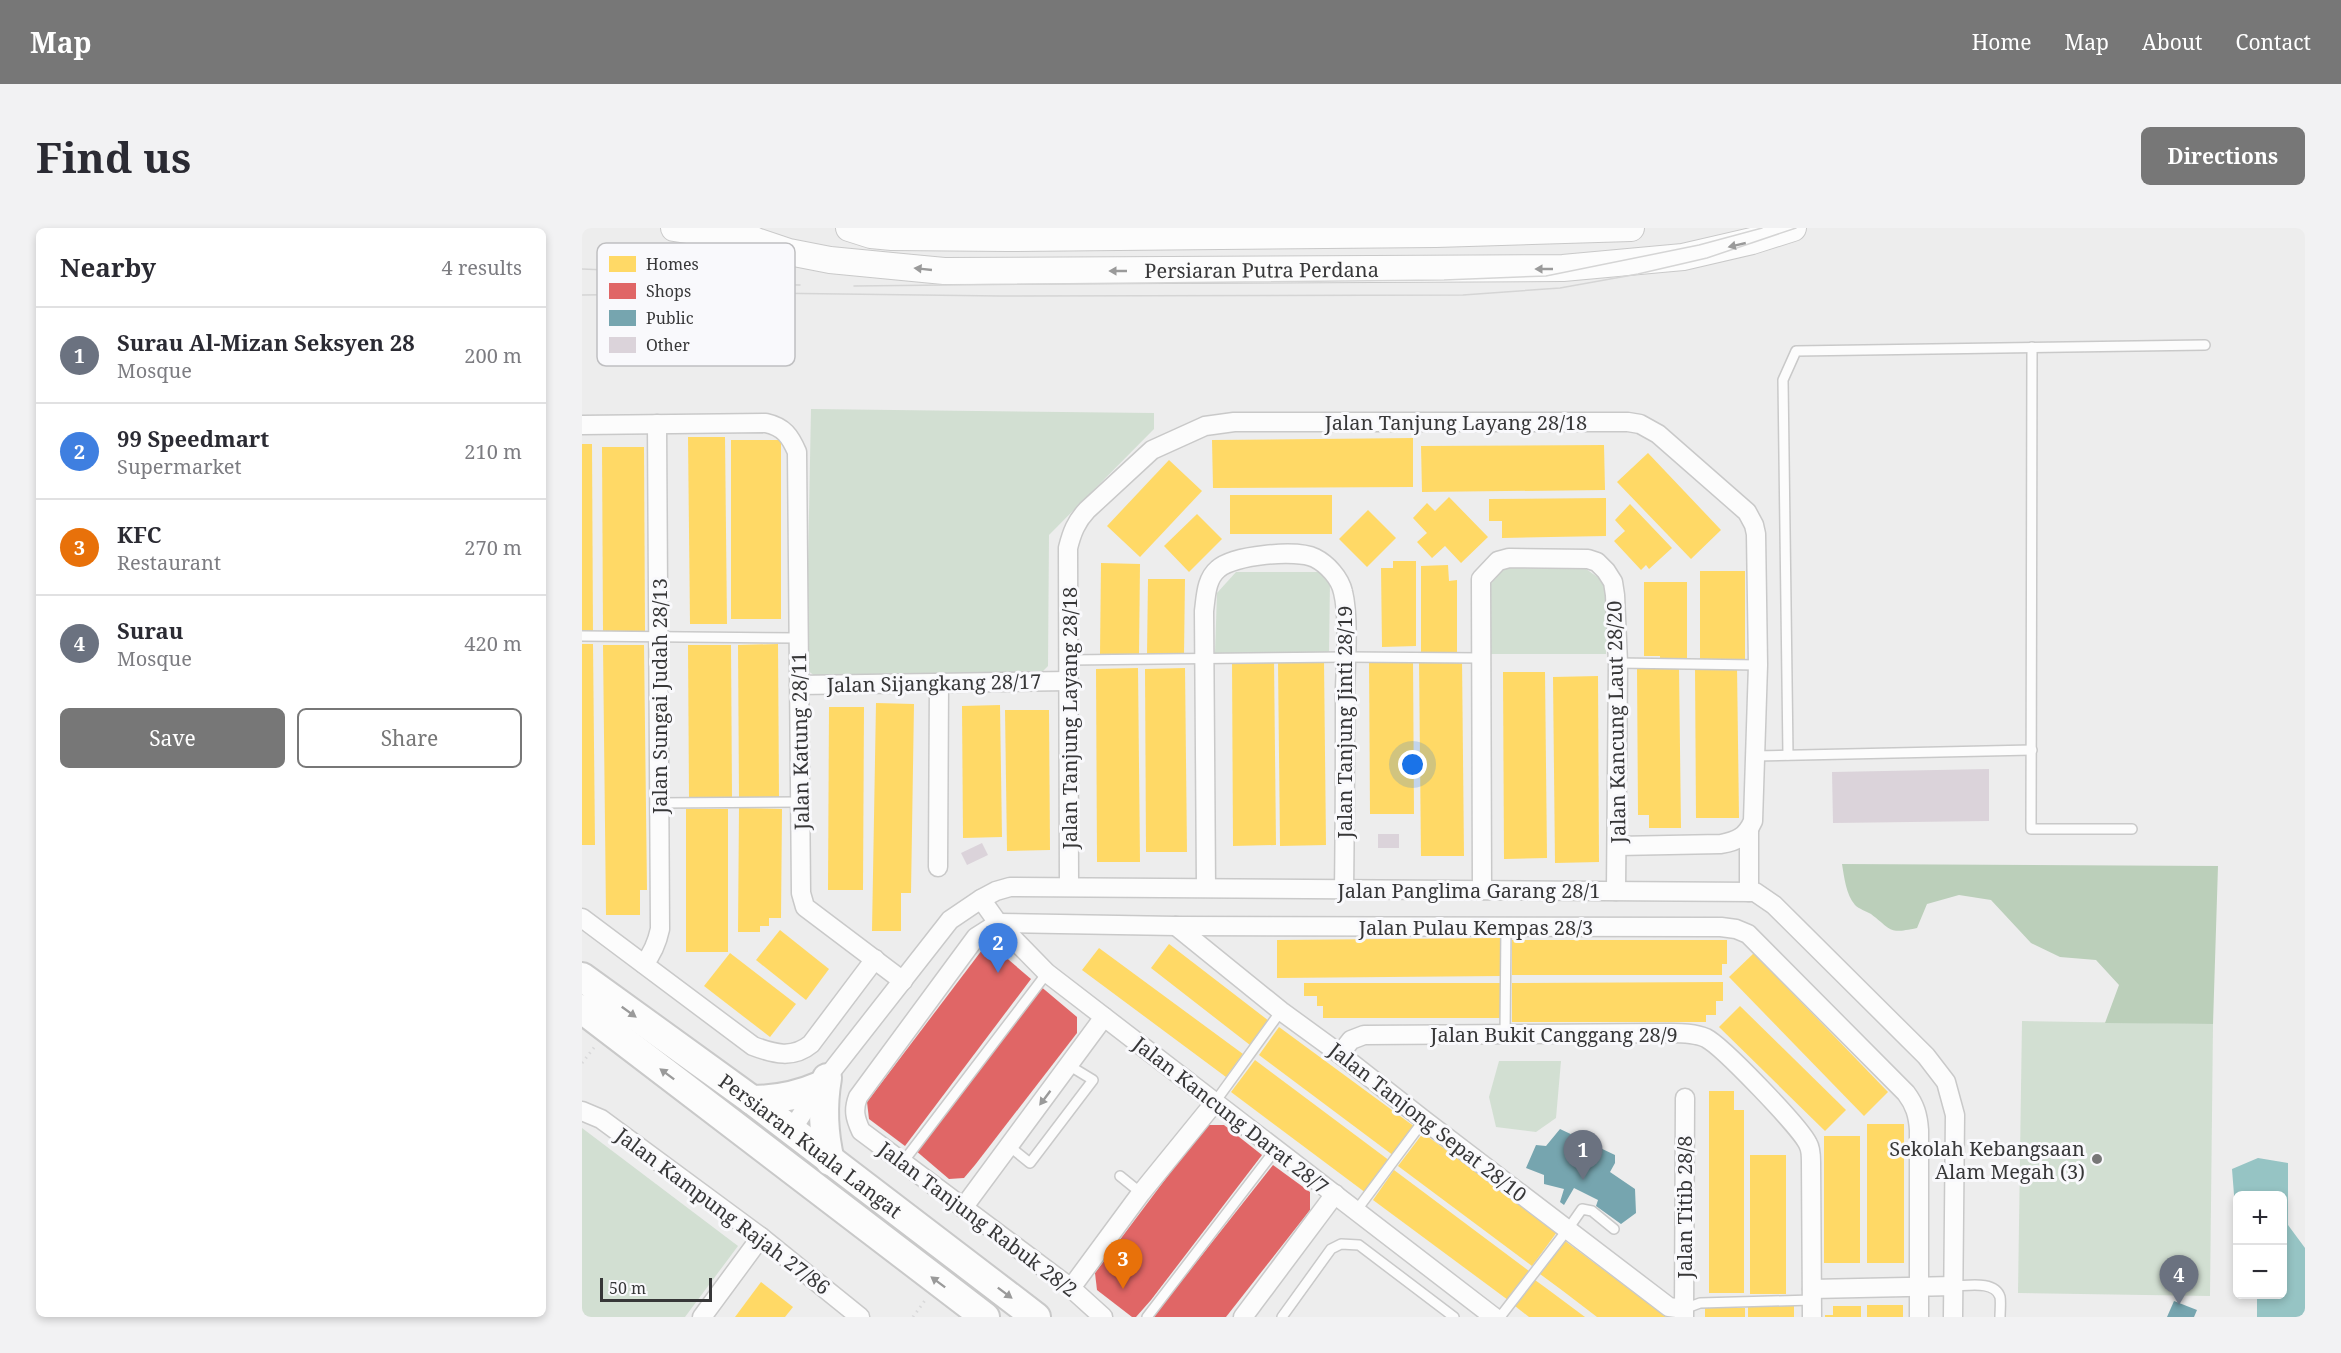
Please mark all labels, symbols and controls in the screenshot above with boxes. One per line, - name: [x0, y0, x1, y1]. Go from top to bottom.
- text: Map: [30, 23, 92, 61]
- text: Home: [1972, 28, 2032, 56]
- text: Map: [2065, 28, 2109, 56]
- text: About: [2142, 28, 2203, 56]
- text: Contact: [2236, 28, 2311, 56]
- button: Directions: [2141, 127, 2305, 185]
- text: Find us: [36, 128, 191, 185]
- one-way arrow: [1728, 240, 1746, 250]
- legend: [597, 243, 795, 366]
- text: Nearby: [60, 249, 156, 285]
- text: Homes: [646, 253, 699, 275]
- text: 4 results: [442, 254, 522, 281]
- street label: Persiaran Putra Perdana: [1144, 255, 1379, 284]
- one-way arrow: [914, 264, 933, 274]
- one-way arrow: [1535, 264, 1554, 274]
- one-way arrow: [1109, 266, 1128, 276]
- text: Shops: [646, 280, 691, 302]
- text: Public: [646, 307, 694, 329]
- text: Surau Al-Mizan Seksyen 28: [117, 327, 415, 357]
- text: Other: [646, 334, 690, 356]
- text: 1: [74, 342, 85, 369]
- text: 200 m: [464, 342, 522, 369]
- text: Mosque: [117, 357, 192, 384]
- street label: Jalan Tanjung Layang 28/18: [1324, 409, 1587, 436]
- text: 99 Speedmart: [117, 423, 269, 453]
- text: 2: [74, 438, 85, 465]
- text: 210 m: [464, 438, 522, 465]
- text: Supermarket: [117, 453, 242, 480]
- text: KFC: [117, 519, 162, 549]
- text: 3: [74, 534, 85, 561]
- text: 270 m: [464, 534, 522, 561]
- text: Restaurant: [117, 549, 221, 576]
- street label: Jalan Sungai Judah 28/13: [646, 578, 673, 815]
- street label: Jalan Tanjung Layang 28/18: [1056, 587, 1083, 850]
- street label: Jalan Kancung Laut 28/20: [1600, 600, 1632, 845]
- street label: Jalan Tanjung Jinti 28/19: [1331, 606, 1358, 839]
- text: Surau: [117, 615, 183, 645]
- text: 4: [74, 630, 85, 657]
- text: 420 m: [464, 630, 522, 657]
- text: Mosque: [117, 645, 192, 672]
- street label: Jalan Katung 28/11: [785, 652, 815, 831]
- street label: Jalan Sijangkang 28/17: [826, 668, 1041, 698]
- button: Save: [60, 708, 285, 768]
- button: Share: [297, 708, 522, 768]
- your location: [1398, 750, 1427, 779]
- street label: Jalan Panglima Garang 28/1: [1337, 877, 1600, 904]
- street label: Jalan Pulau Kempas 28/3: [1358, 914, 1593, 941]
- pin: 2: [978, 924, 1018, 973]
- one-way arrow: [622, 1005, 637, 1017]
- street label: Jalan Bukit Canggang 28/9: [1429, 1021, 1678, 1048]
- street label: Jalan Kancung Darat 28/7: [1127, 1030, 1334, 1200]
- street label: Jalan Tanjong Sepat 28/10: [1323, 1036, 1532, 1208]
- street label: Persiaran Kuala Langat: [714, 1067, 908, 1224]
- one-way arrow: [659, 1068, 674, 1080]
- one-way arrow: [1040, 1091, 1052, 1106]
- street label: Jalan Kampung Rajah 27/86: [609, 1121, 836, 1301]
- pin: 1: [1564, 1130, 1602, 1180]
- street label: Jalan Tanjung Rabuk 28/2: [872, 1135, 1083, 1303]
- place label: Sekolah Kebangsaan Alam Megah (3): [1889, 1135, 2085, 1185]
- street label: Jalan Titib 28/8: [1671, 1136, 1698, 1279]
- marker: Sekolah Kebangsaan Alam Megah (3): [2090, 1152, 2104, 1166]
- map controls: [2233, 1191, 2287, 1299]
- button: +: [2233, 1191, 2287, 1245]
- pin: 3: [1104, 1240, 1142, 1289]
- button: −: [2233, 1245, 2287, 1299]
- pin: 4: [2160, 1256, 2198, 1305]
- scale bar: [600, 1275, 712, 1302]
- one-way arrow: [931, 1276, 946, 1288]
- text: 50 m: [609, 1277, 646, 1299]
- one-way arrow: [996, 1287, 1012, 1299]

